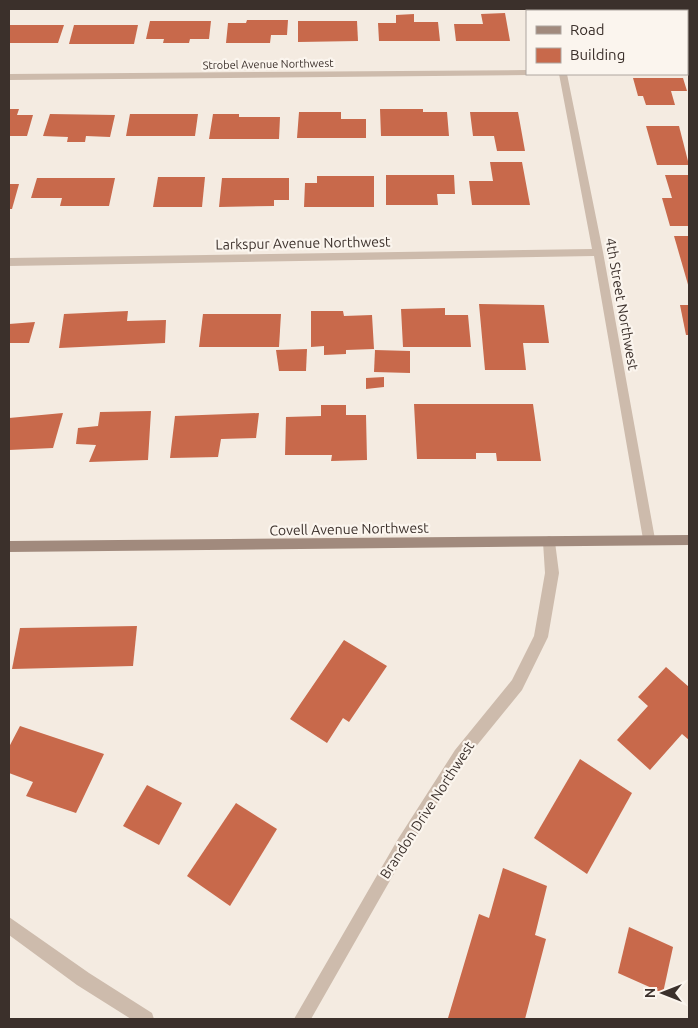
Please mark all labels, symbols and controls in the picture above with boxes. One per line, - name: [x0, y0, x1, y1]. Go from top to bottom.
- legend: [526, 10, 688, 75]
- text: Road: [570, 21, 605, 38]
- text: Building: [570, 46, 625, 63]
- street label: Strobel Avenue Northwest: [202, 57, 334, 71]
- street label: Larkspur Avenue Northwest: [215, 233, 391, 253]
- street label: 4th Street Northwest: [602, 237, 642, 372]
- street label: Covell Avenue Northwest: [269, 520, 429, 538]
- street label: Brandon Drive Northwest: [377, 738, 478, 882]
- north arrow: [638, 968, 688, 1018]
- text: N: [642, 988, 658, 998]

